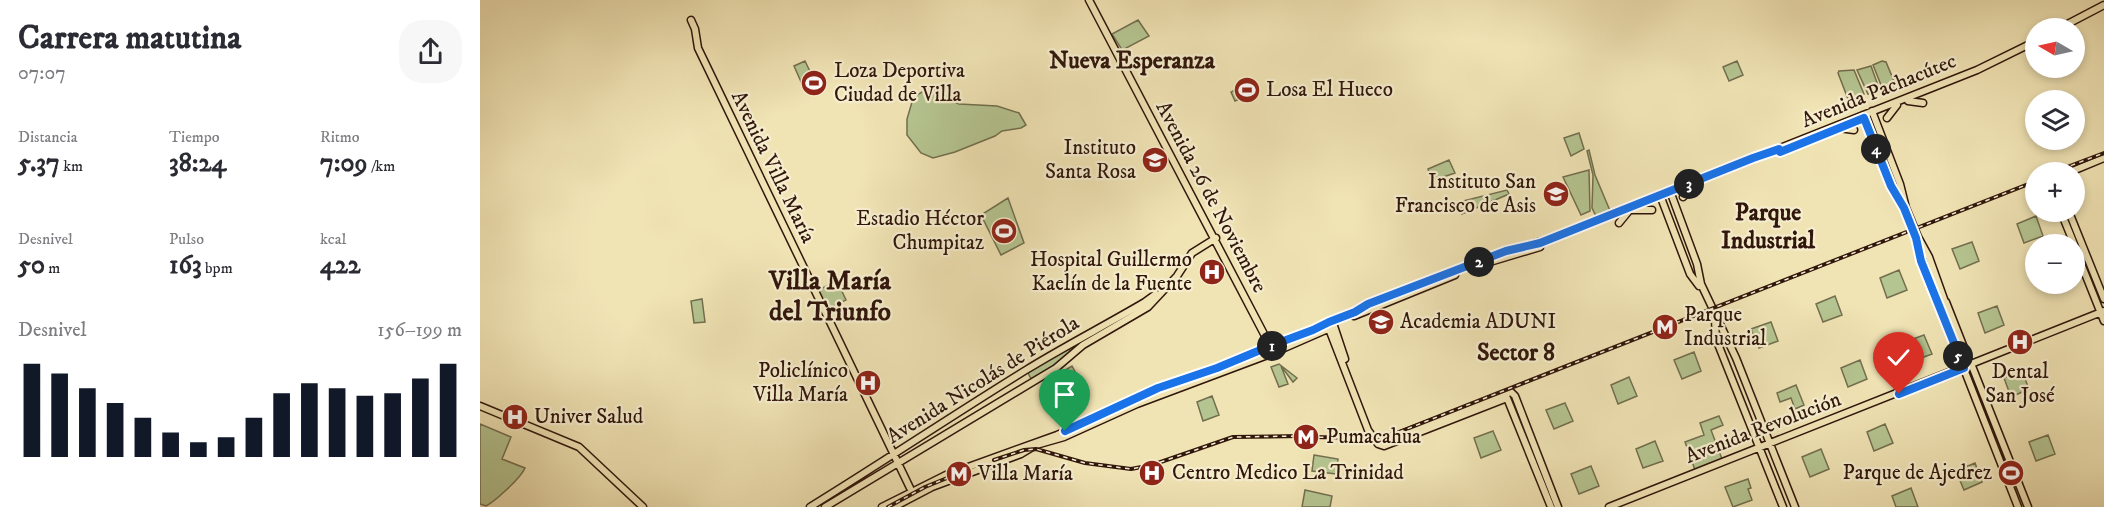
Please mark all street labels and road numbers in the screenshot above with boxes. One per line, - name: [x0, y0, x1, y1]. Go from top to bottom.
- street label: Avenida Pachacútec: [1798, 48, 1960, 134]
- street label: Avenida Villa María: [725, 87, 821, 247]
- street label: Avenida 26 de Noviembre: [1150, 97, 1273, 297]
- street label: Avenida Nicolás de Piérola: [882, 310, 1084, 450]
- street label: Avenida Revolución: [1681, 386, 1845, 470]

